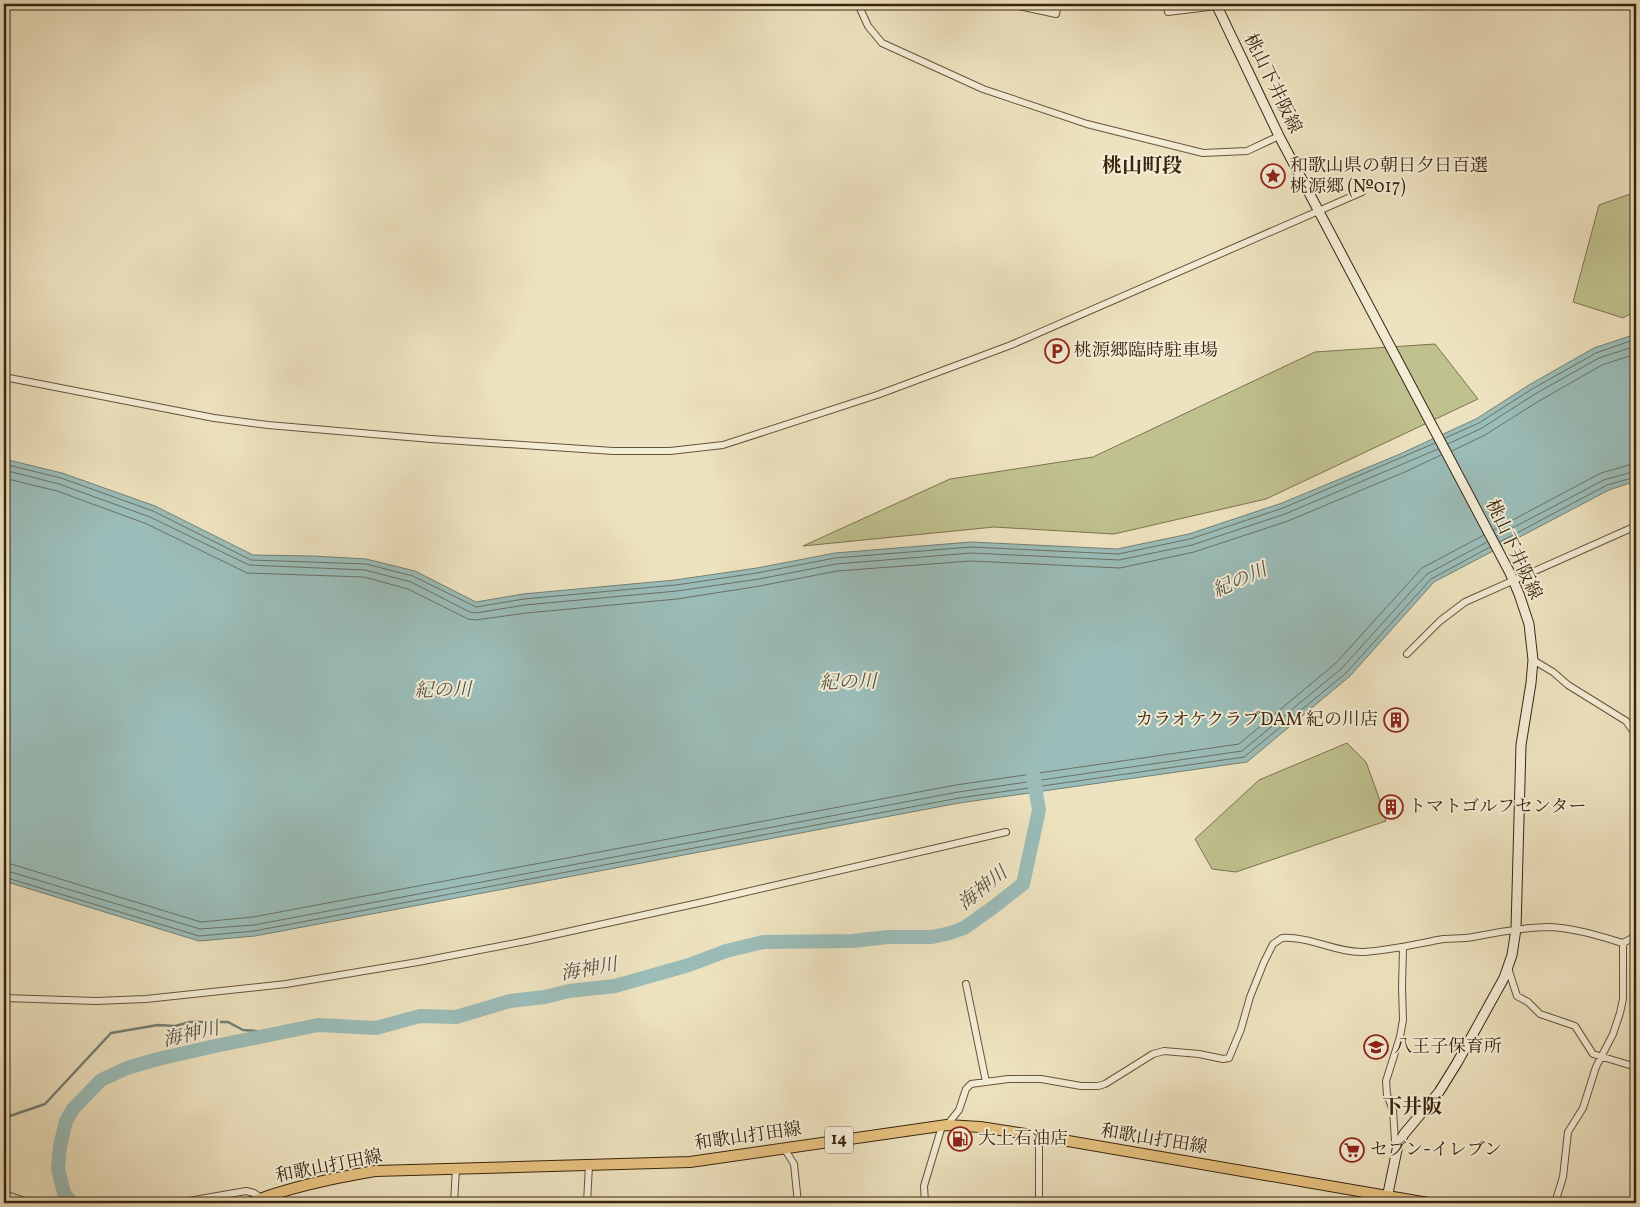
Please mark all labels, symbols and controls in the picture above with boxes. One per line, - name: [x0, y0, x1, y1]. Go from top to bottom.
- street label: 桃山下井阪線: [1237, 30, 1307, 138]
- district label: 桃山町段: [1102, 153, 1182, 181]
- place label: 和歌山県の朝日夕日百選 桃源郷 (№017): [1290, 154, 1488, 200]
- place icon: 和歌山県の朝日夕日百選 桃源郷 (№017): [1260, 163, 1286, 189]
- parking icon: 桃源郷臨時駐車場: [1044, 338, 1070, 364]
- place label: 桃源郷臨時駐車場: [1074, 339, 1218, 364]
- street label: 桃山下井阪線: [1479, 496, 1547, 604]
- water label: 紀の川: [1209, 557, 1273, 604]
- water label: 紀の川: [819, 669, 879, 696]
- water label: 紀の川: [414, 677, 474, 704]
- building icon: カラオケクラブDAM 紀の川店: [1383, 707, 1409, 733]
- place label: カラオケクラブDAM 紀の川店: [1135, 708, 1378, 733]
- building icon: トマトゴルフセンター: [1378, 794, 1404, 820]
- place label: トマトゴルフセンター: [1408, 795, 1586, 820]
- water label: 海神川: [953, 860, 1015, 917]
- water label: 海神川: [559, 952, 621, 988]
- water label: 海神川: [160, 1015, 224, 1054]
- school or university icon: 八王子保育所: [1363, 1034, 1389, 1060]
- place label: 八王子保育所: [1394, 1035, 1502, 1060]
- district label: 下井阪: [1382, 1094, 1442, 1122]
- street label: 和歌山打田線: [693, 1117, 803, 1157]
- street label: 和歌山打田線: [1099, 1119, 1209, 1161]
- road number: 14: [825, 1126, 853, 1154]
- fuel station icon: 大上石油店: [947, 1126, 973, 1152]
- place label: 大上石油店: [978, 1127, 1068, 1152]
- supermarket icon: セブン-イレブン: [1339, 1137, 1365, 1163]
- place label: セブン-イレブン: [1370, 1138, 1502, 1163]
- street label: 和歌山打田線: [274, 1144, 384, 1190]

